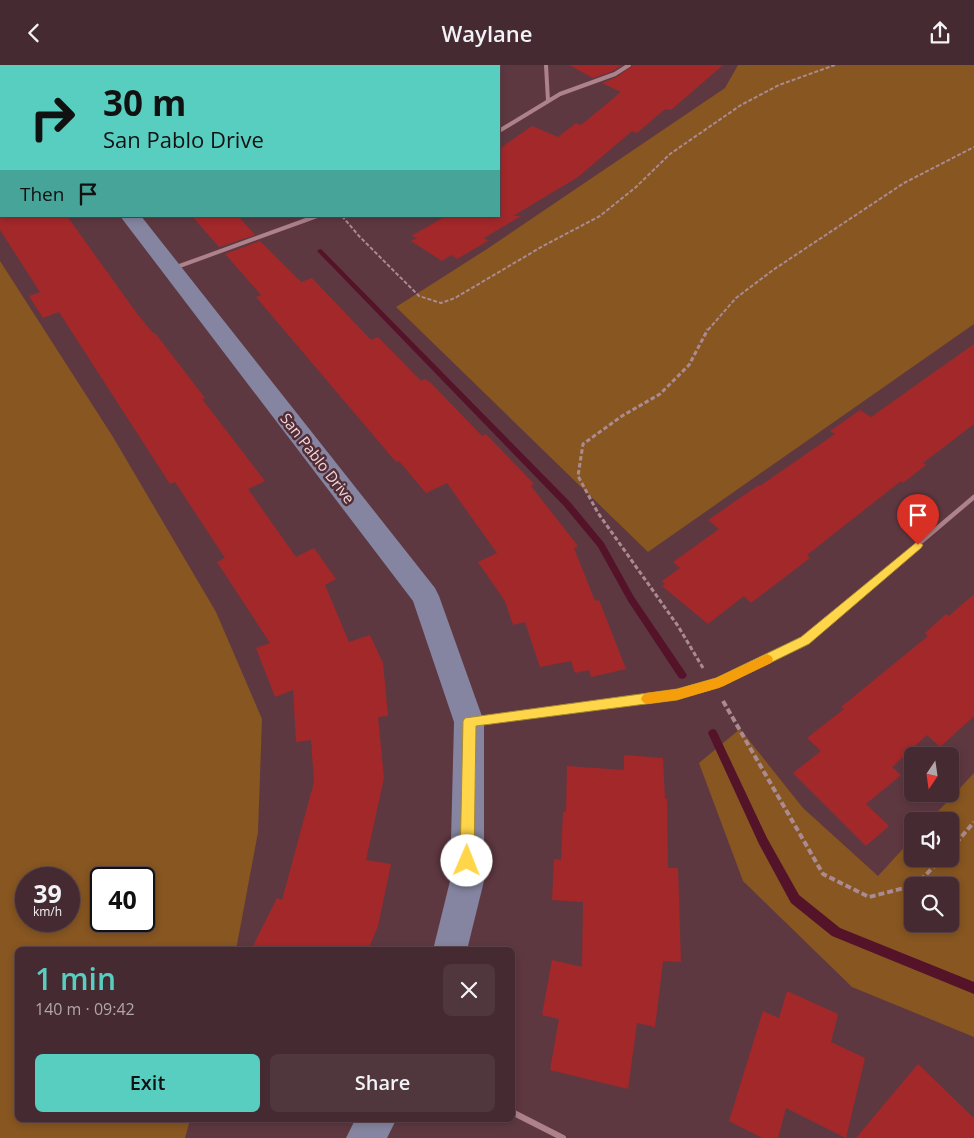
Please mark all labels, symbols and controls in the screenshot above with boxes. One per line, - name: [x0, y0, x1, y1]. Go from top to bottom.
- text: Waylane: [442, 18, 532, 48]
- icon: back: [20, 19, 48, 47]
- icon: share: [926, 19, 954, 47]
- text: 30 m: [103, 79, 186, 126]
- icon: right: [20, 85, 85, 150]
- text: San Pablo Drive: [103, 124, 264, 154]
- icon: arrive: [74, 180, 102, 208]
- text: Then: [20, 181, 64, 207]
- street label: San Pablo Drive: [276, 409, 360, 507]
- pin: [897, 494, 939, 545]
- icon: arrive: [904, 501, 932, 529]
- north arrow: [904, 747, 959, 803]
- map controls: [904, 747, 959, 932]
- button: sound: [904, 812, 959, 867]
- position arrow: [440, 834, 492, 886]
- speed limit sign: 40: [90, 867, 155, 932]
- text: 39: [33, 876, 62, 910]
- button: search: [904, 877, 959, 932]
- text: km/h: [33, 903, 62, 920]
- text: 1 min: [35, 958, 116, 999]
- button: close: [443, 964, 495, 1016]
- text: 140 m · 09:42: [35, 998, 135, 1020]
- button: Exit: [35, 1054, 260, 1112]
- button: Share: [270, 1054, 495, 1112]

